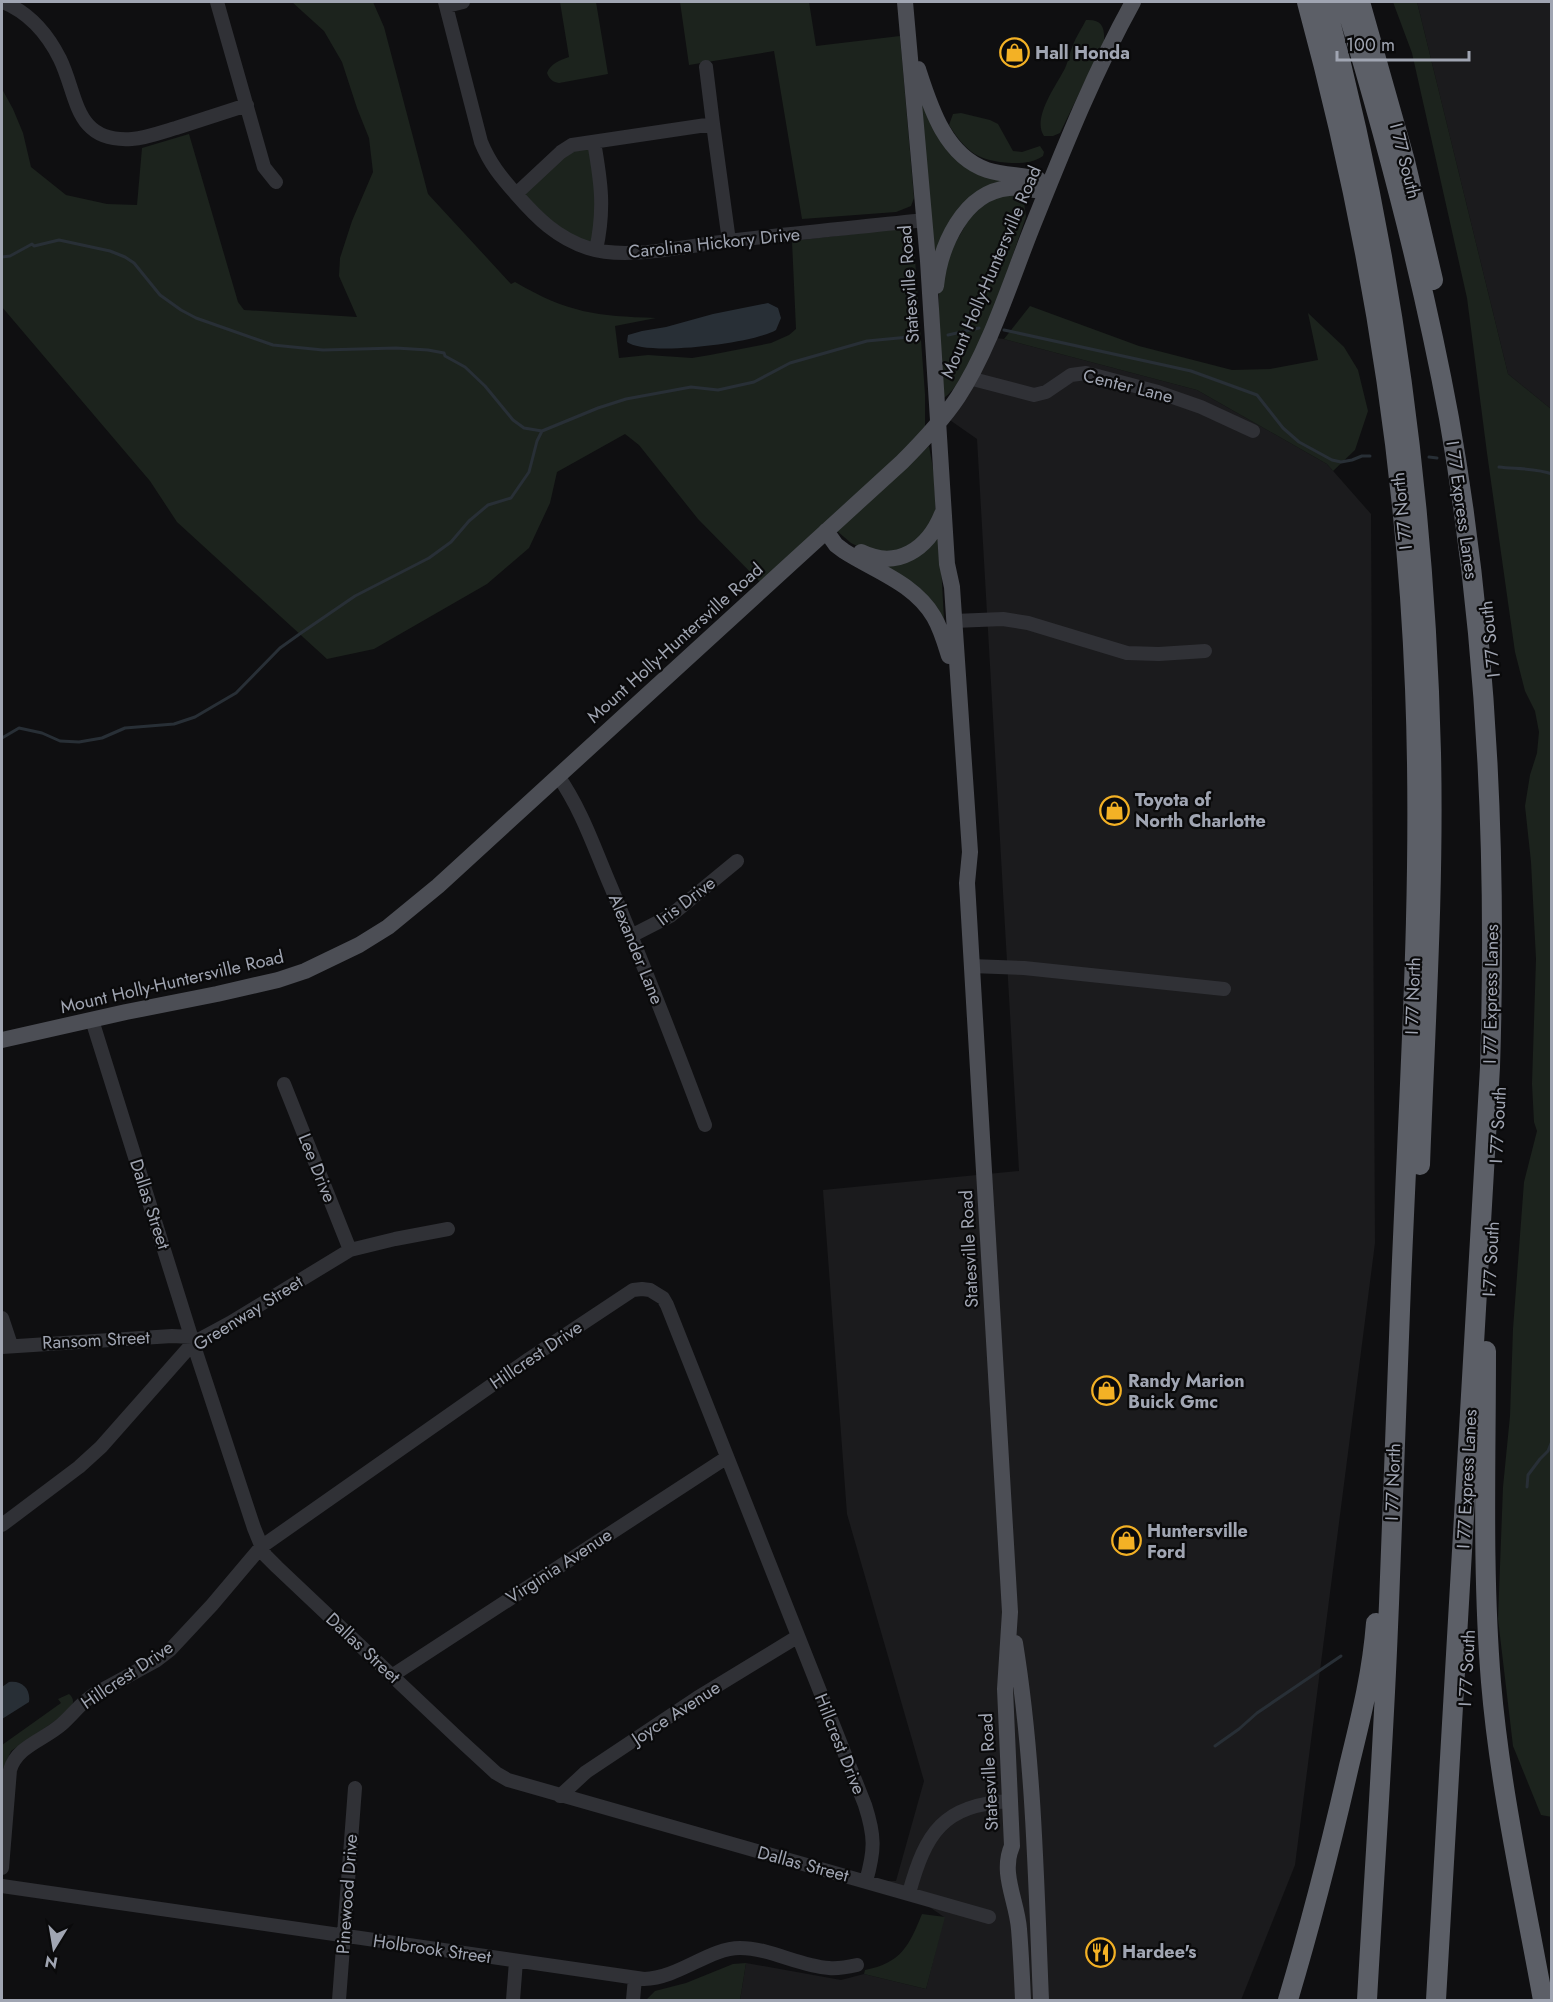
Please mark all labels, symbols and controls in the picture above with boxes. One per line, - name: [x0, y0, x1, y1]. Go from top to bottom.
- scale bar: [1337, 24, 1469, 62]
- text: 100 m: [1346, 32, 1395, 58]
- shop icon: Hall Honda: [998, 37, 1030, 69]
- place label: Hall Honda: [1035, 40, 1130, 66]
- street label: I 77 South: [1383, 120, 1427, 202]
- street label: Mount Holly-Huntersville Road: [934, 162, 1048, 382]
- street label: Carolina Hickory Drive: [627, 221, 801, 265]
- street label: Statesville Road: [892, 224, 926, 344]
- street label: Center Lane: [1080, 362, 1176, 410]
- street label: I 77 Express Lanes: [1439, 439, 1485, 581]
- street label: I 77 North: [1385, 471, 1419, 551]
- street label: Mount Holly-Huntersville Road: [581, 557, 769, 729]
- street label: I 77 South: [1473, 599, 1507, 679]
- place label: Toyota of North Charlotte: [1135, 787, 1266, 834]
- shop icon: Toyota of North Charlotte: [1098, 794, 1130, 826]
- street label: Iris Drive: [651, 870, 721, 932]
- street label: Alexander Lane: [602, 890, 670, 1008]
- street label: I 77 Express Lanes: [1477, 924, 1505, 1064]
- street label: Mount Holly-Huntersville Road: [58, 944, 286, 1020]
- street label: I 77 North: [1399, 957, 1427, 1035]
- street label: I 77 South: [1483, 1086, 1513, 1164]
- street label: Lee Drive: [291, 1130, 343, 1206]
- street label: Dallas Street: [123, 1156, 177, 1253]
- street label: Statesville Road: [953, 1189, 985, 1309]
- street label: I-77 South: [1476, 1221, 1506, 1297]
- street label: Greenway Street: [188, 1269, 308, 1357]
- street label: Hillcrest Drive: [485, 1314, 587, 1396]
- street label: Ransom Street: [42, 1324, 151, 1356]
- place label: Randy Marion Buick Gmc: [1128, 1368, 1245, 1415]
- shop icon: Randy Marion Buick Gmc: [1091, 1375, 1123, 1407]
- street label: I 77 Express Lanes: [1450, 1409, 1484, 1549]
- street label: I 77 North: [1379, 1443, 1407, 1521]
- place label: Huntersville Ford: [1147, 1518, 1248, 1565]
- street label: Virginia Avenue: [501, 1522, 617, 1610]
- shop icon: Huntersville Ford: [1110, 1525, 1142, 1557]
- street label: Dallas Street: [320, 1607, 407, 1690]
- street label: I 77 South: [1452, 1629, 1482, 1707]
- street label: Hillcrest Drive: [76, 1634, 178, 1716]
- street label: Joyce Avenue: [625, 1675, 725, 1752]
- street label: Hillcrest Drive: [808, 1690, 872, 1798]
- street label: Statesville Road: [973, 1712, 1005, 1832]
- street label: Pinewood Drive: [330, 1833, 364, 1955]
- street label: Dallas Street: [755, 1839, 852, 1889]
- north arrow: [24, 1918, 84, 1978]
- street label: Holbrook Street: [371, 1928, 493, 1970]
- restaurant icon: Hardee's: [1085, 1936, 1117, 1968]
- place label: Hardee's: [1122, 1939, 1196, 1965]
- text: N: [43, 1950, 60, 1975]

